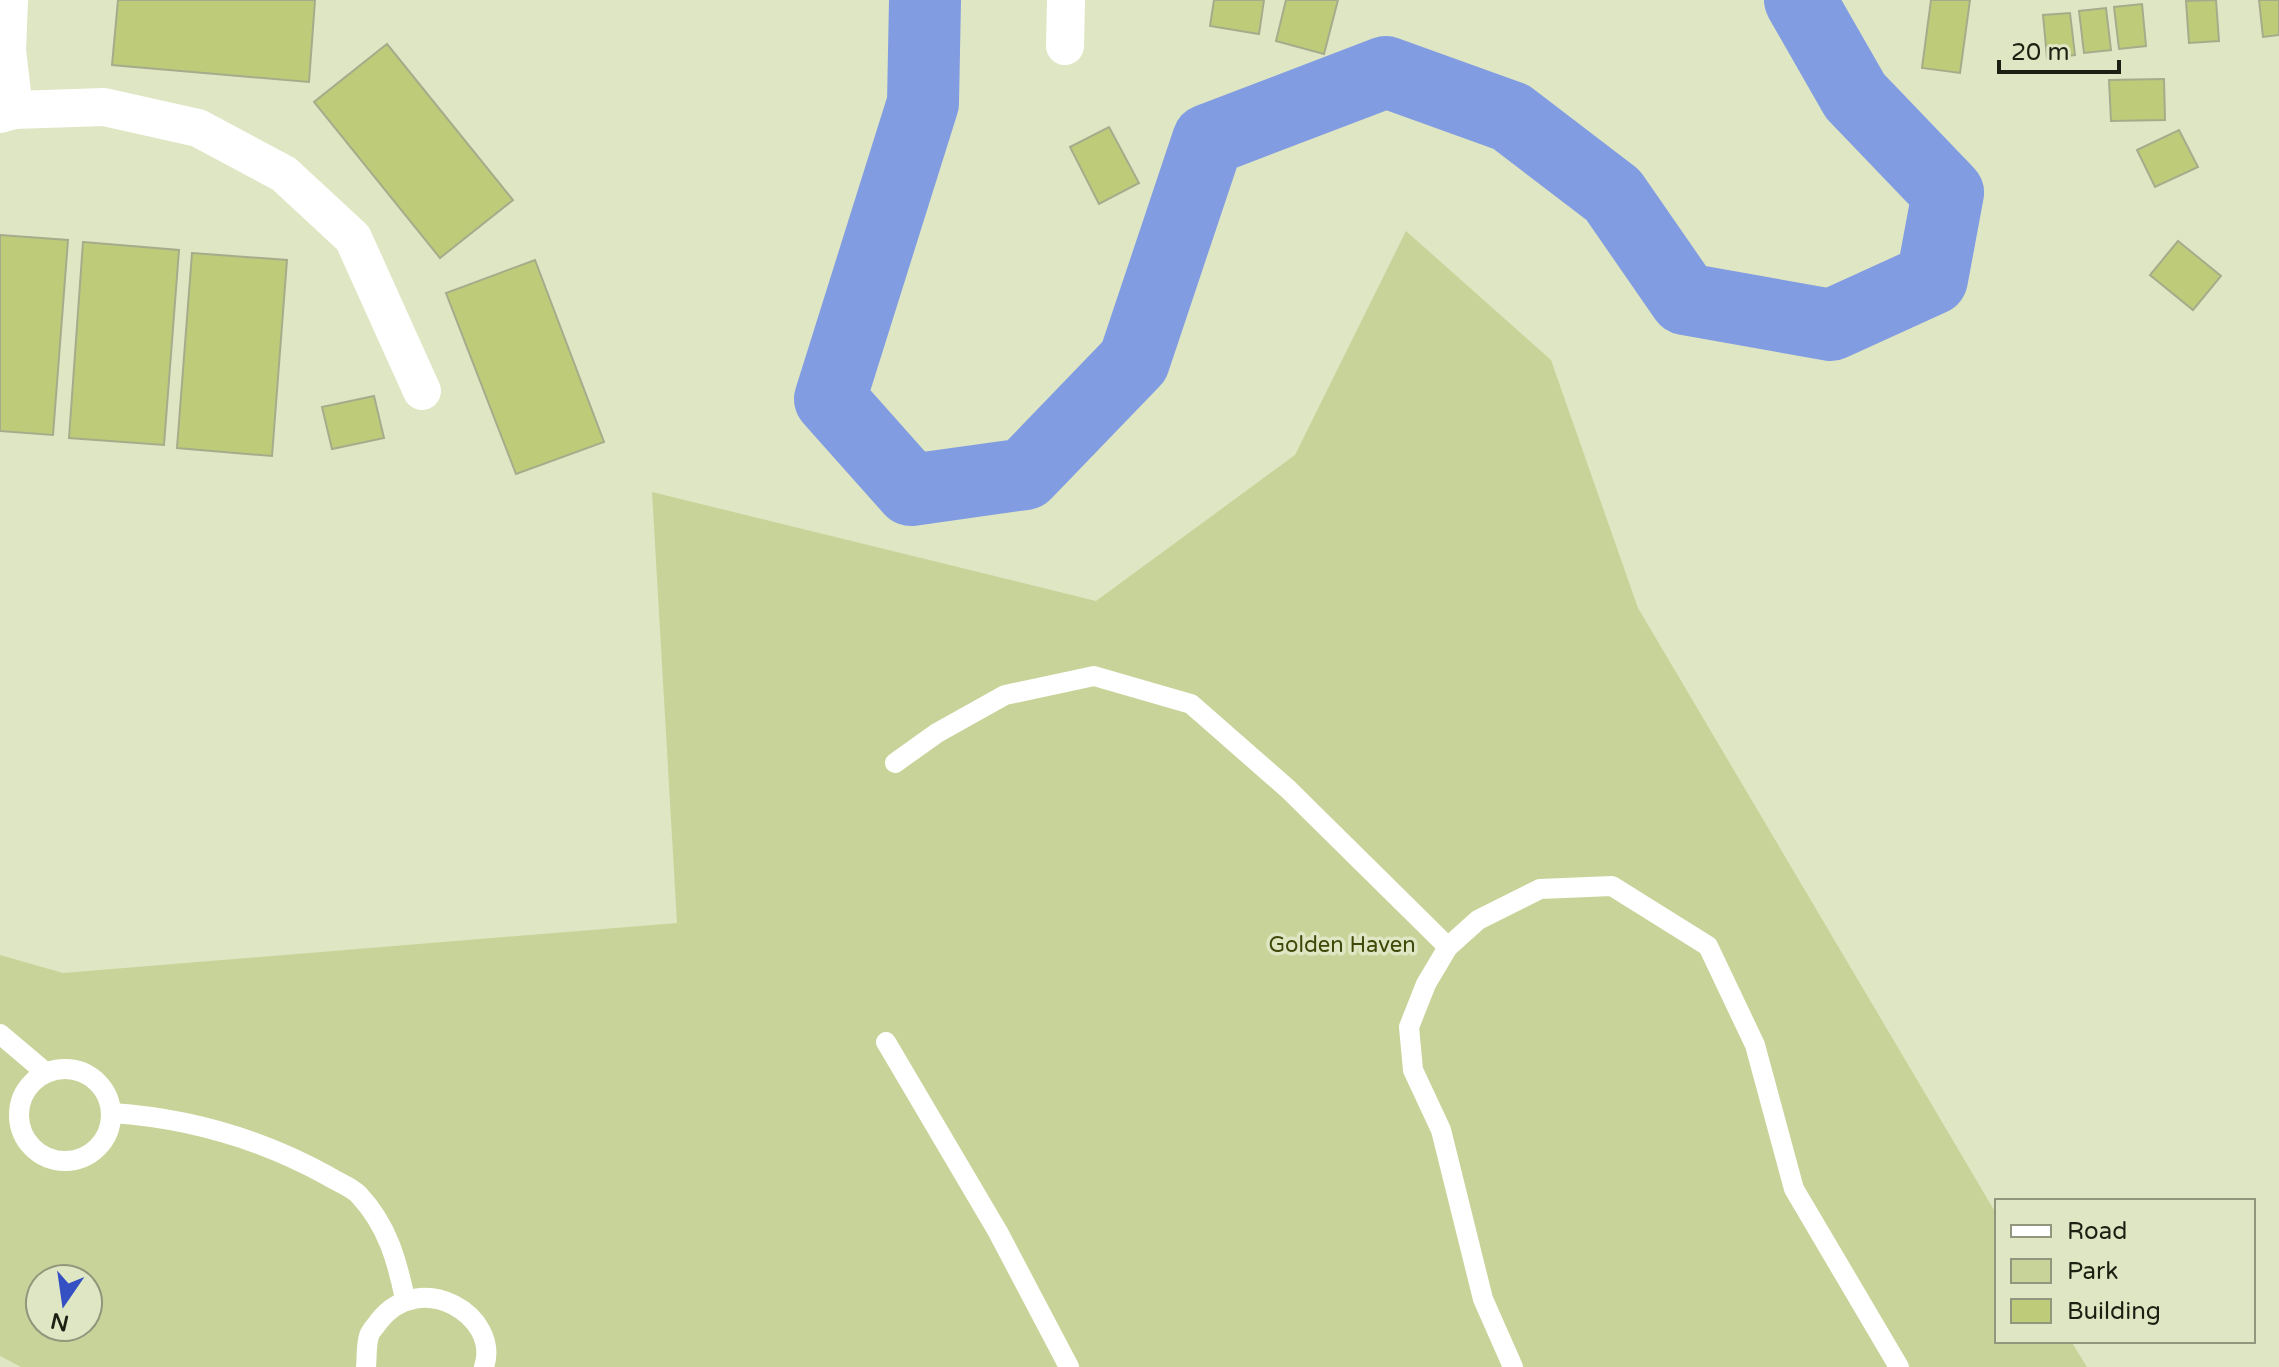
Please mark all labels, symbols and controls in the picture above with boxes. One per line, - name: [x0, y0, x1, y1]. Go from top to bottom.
- scale bar: [1999, 24, 2119, 74]
- text: 20 m: [2011, 38, 2069, 67]
- park label: Golden Haven: [1268, 932, 1416, 958]
- legend: [1995, 1199, 2255, 1343]
- text: Road: [2067, 1217, 2127, 1246]
- text: Park: [2067, 1257, 2118, 1286]
- north arrow: [24, 1263, 104, 1343]
- text: Building: [2067, 1297, 2161, 1326]
- text: N: [48, 1307, 71, 1336]

